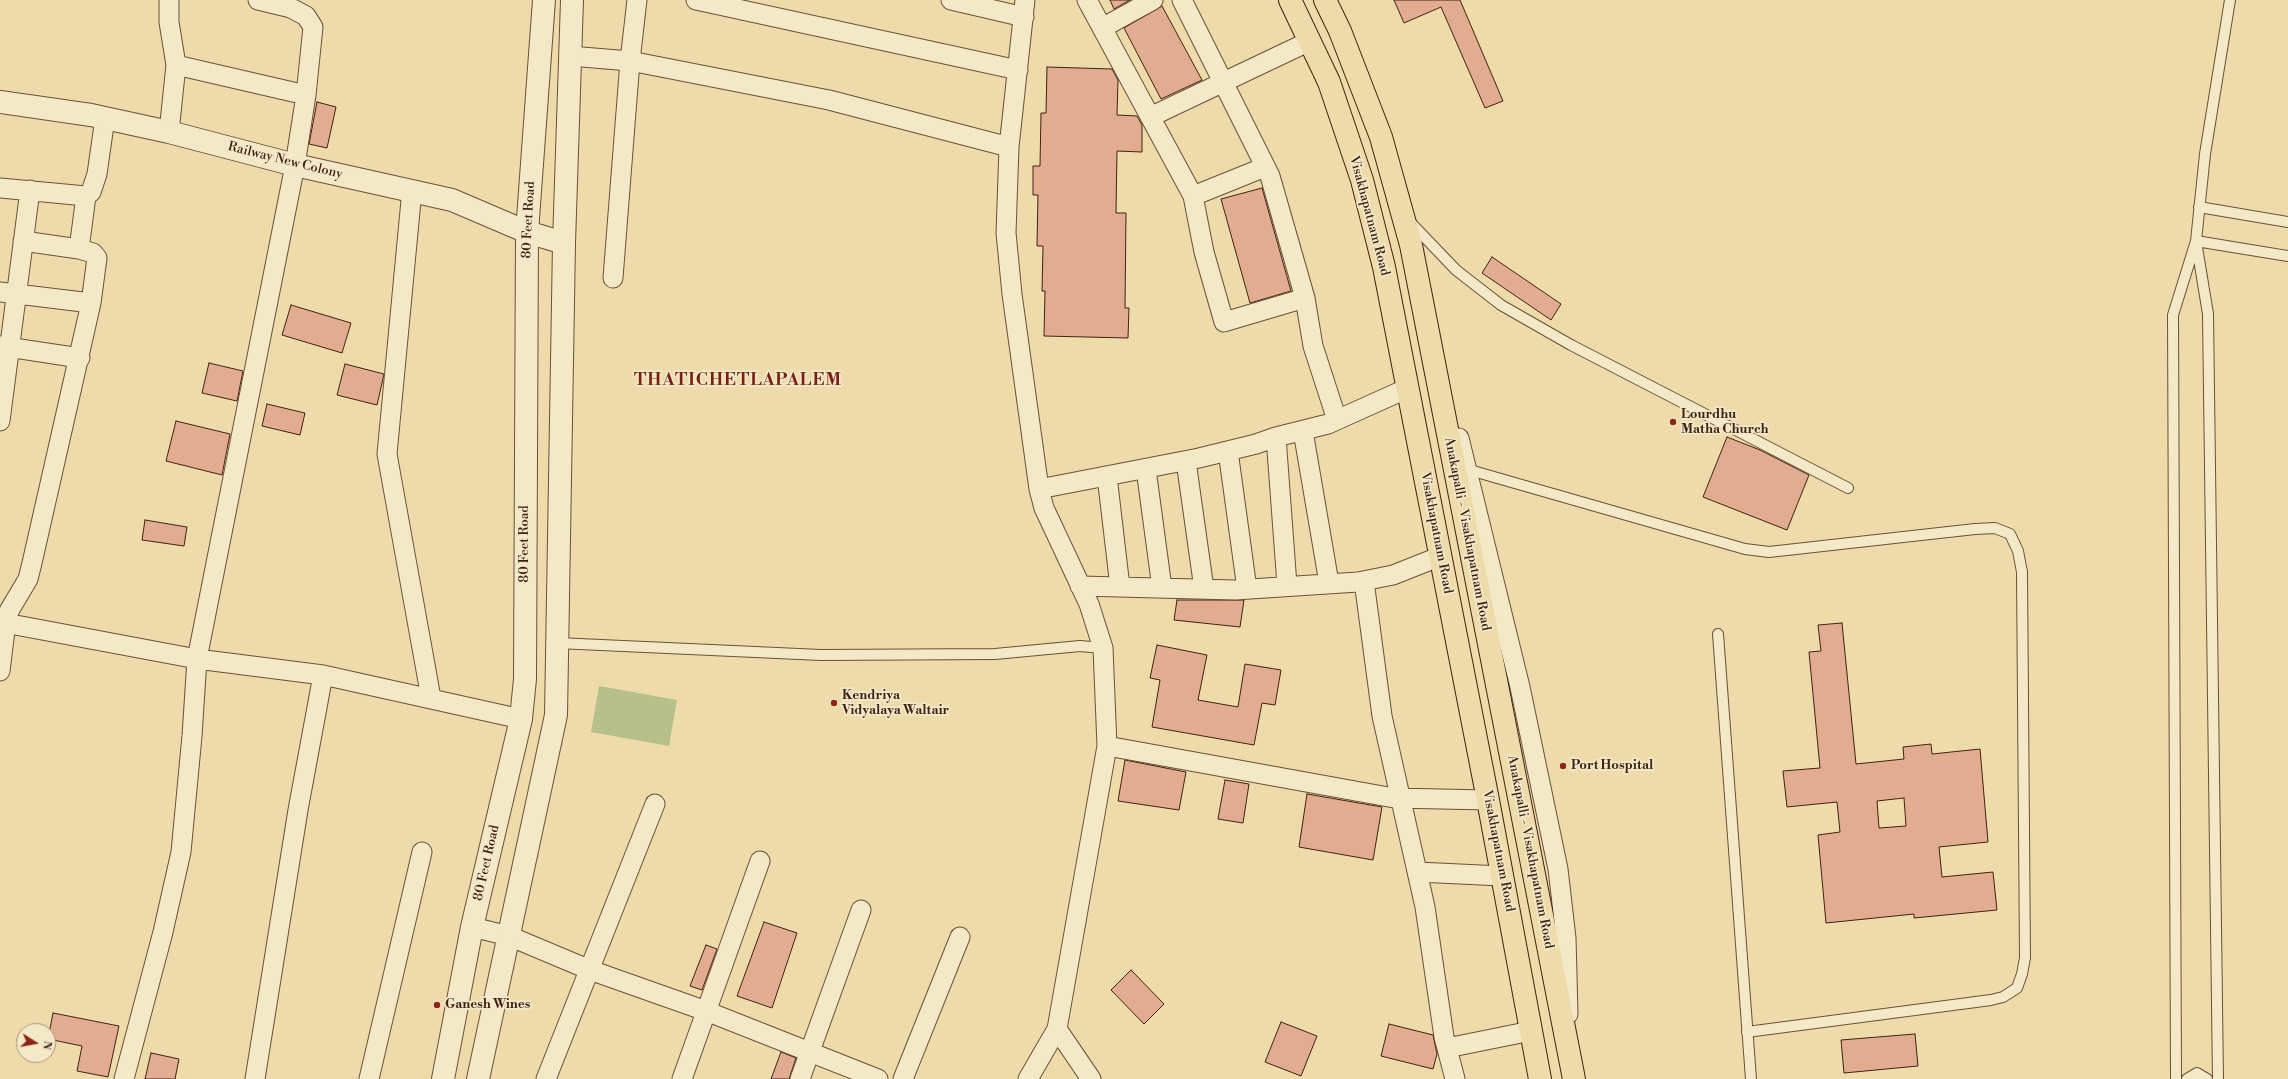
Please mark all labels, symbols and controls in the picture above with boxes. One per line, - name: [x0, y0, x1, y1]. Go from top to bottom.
- street label: Railway New Colony: [226, 139, 344, 183]
- street label: Visakhapatnam Road: [1345, 154, 1393, 278]
- street label: 80 Feet Road: [519, 181, 539, 259]
- district label: THATICHETLAPALEM: [634, 371, 842, 391]
- place label: Lourdhu Matha Church: [1681, 407, 1769, 438]
- marker: Lourdhu Matha Church: [1668, 417, 1678, 427]
- street label: Anakapalli - Visakhapatnam Road: [1441, 436, 1493, 632]
- street label: Visakhapatnam Road: [1417, 471, 1455, 595]
- street label: 80 Feet Road: [517, 505, 533, 583]
- place label: Kendriya Vidyalaya Waltair: [842, 688, 949, 719]
- marker: Kendriya Vidyalaya Waltair: [829, 698, 839, 708]
- street label: Anakapalli - Visakhapatnam Road: [1504, 754, 1556, 950]
- place label: Port Hospital: [1571, 758, 1653, 774]
- marker: Port Hospital: [1558, 761, 1568, 771]
- street label: Visakhapatnam Road: [1479, 789, 1517, 913]
- street label: 80 Feet Road: [471, 823, 503, 903]
- place label: Ganesh Wines: [445, 997, 530, 1013]
- marker: Ganesh Wines: [432, 1000, 442, 1010]
- north arrow: [16, 1023, 56, 1063]
- text: N: [39, 1039, 55, 1051]

